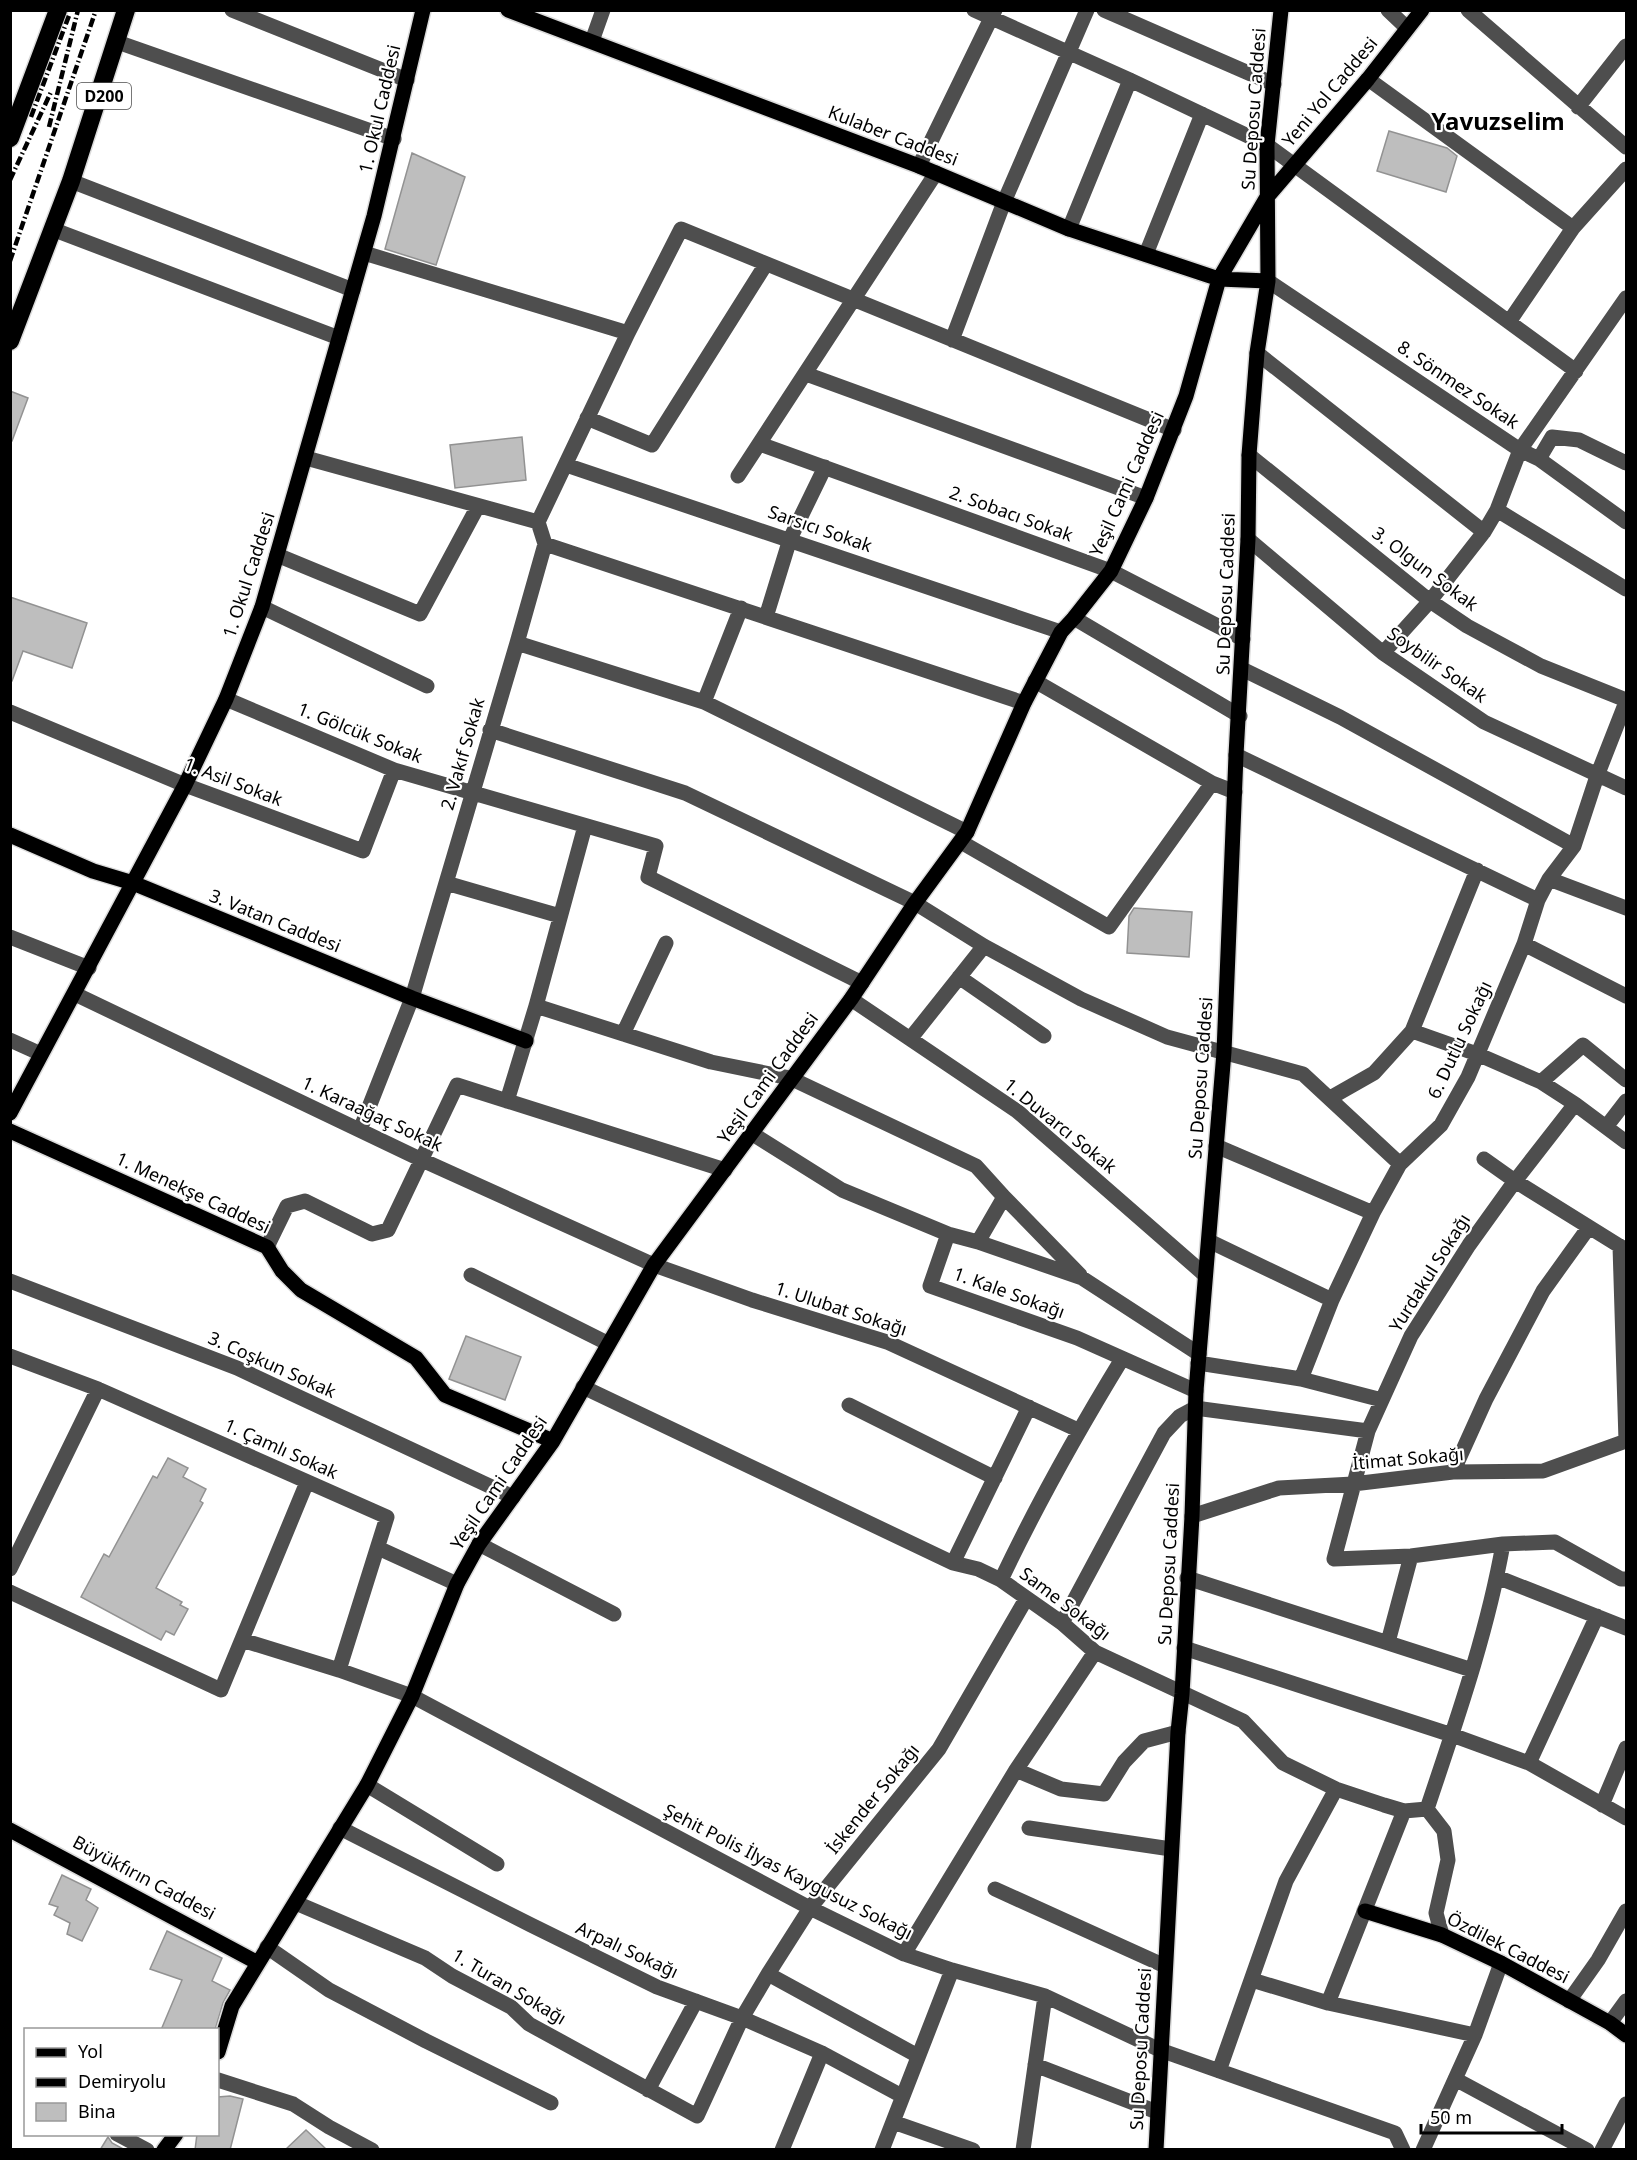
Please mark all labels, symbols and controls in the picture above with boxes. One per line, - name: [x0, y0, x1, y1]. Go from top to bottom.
- street label: Su Deposu Caddesi: [1235, 27, 1271, 191]
- street label: Yeni Yol Caddesi: [1276, 31, 1382, 151]
- street label: 1. Okul Caddesi: [353, 42, 405, 175]
- road number: D200: [77, 83, 131, 109]
- street label: Kulaber Caddesi: [825, 99, 962, 171]
- district label: Yavuzselim: [1431, 104, 1565, 137]
- street label: 8. Sönmez Sokak: [1393, 335, 1524, 434]
- street label: Yeşil Cami Caddesi: [1083, 407, 1169, 560]
- street label: 2. Sobacı Sokak: [946, 480, 1077, 547]
- street label: Sarsıcı Sokak: [765, 499, 876, 557]
- street label: 1. Okul Caddesi: [216, 509, 280, 641]
- street label: Su Deposu Caddesi: [1210, 512, 1240, 676]
- street label: 3. Olgun Sokak: [1368, 521, 1484, 616]
- street label: Soybilir Sokak: [1383, 621, 1493, 708]
- street label: 2. Vakıf Sokak: [435, 695, 490, 813]
- street label: 1. Gölcük Sokak: [294, 696, 427, 768]
- street label: 1. Asil Sokak: [181, 751, 287, 811]
- street label: 3. Vatan Caddesi: [206, 883, 345, 957]
- street label: 6. Dutlu Sokağı: [1421, 977, 1497, 1102]
- street label: Su Deposu Caddesi: [1182, 996, 1218, 1160]
- street label: Yeşil Cami Caddesi: [711, 1007, 823, 1148]
- street label: 1. Karaağaç Sokak: [298, 1070, 447, 1156]
- street label: 1. Duvarcı Sokak: [999, 1072, 1122, 1178]
- street label: 1. Menekşe Caddesi: [112, 1146, 274, 1238]
- street label: Yurdakul Sokağı: [1383, 1209, 1475, 1336]
- street label: 1. Kale Sokağı: [950, 1261, 1068, 1323]
- street label: 1. Ulubat Sokağı: [772, 1275, 910, 1341]
- street label: 3. Coşkun Sokak: [205, 1325, 340, 1403]
- street label: Yeşil Cami Caddesi: [444, 1411, 552, 1554]
- street label: 1. Çamlı Sokak: [221, 1412, 342, 1484]
- street label: İtimat Sokağı: [1351, 1441, 1465, 1475]
- street label: Su Deposu Caddesi: [1152, 1482, 1184, 1646]
- street label: Same Sokağı: [1015, 1561, 1116, 1645]
- street label: İskender Sokağı: [820, 1738, 924, 1858]
- street label: Şehit Polis İlyas Kaygusuz Sokağı: [660, 1798, 917, 1945]
- street label: Büyükfırın Caddesi: [69, 1829, 220, 1925]
- street label: Özdilek Caddesi: [1443, 1906, 1574, 1988]
- street label: Arpalı Sokağı: [572, 1915, 682, 1983]
- street label: 1. Turan Sokağı: [448, 1943, 571, 2030]
- street label: Su Deposu Caddesi: [1124, 1967, 1156, 2131]
- legend: [24, 2028, 219, 2136]
- text: Yol: [78, 2039, 103, 2063]
- text: Demiryolu: [78, 2069, 166, 2093]
- scale bar: [1421, 2097, 1562, 2135]
- text: Bina: [78, 2099, 116, 2123]
- text: 50 m: [1430, 2105, 1472, 2129]

